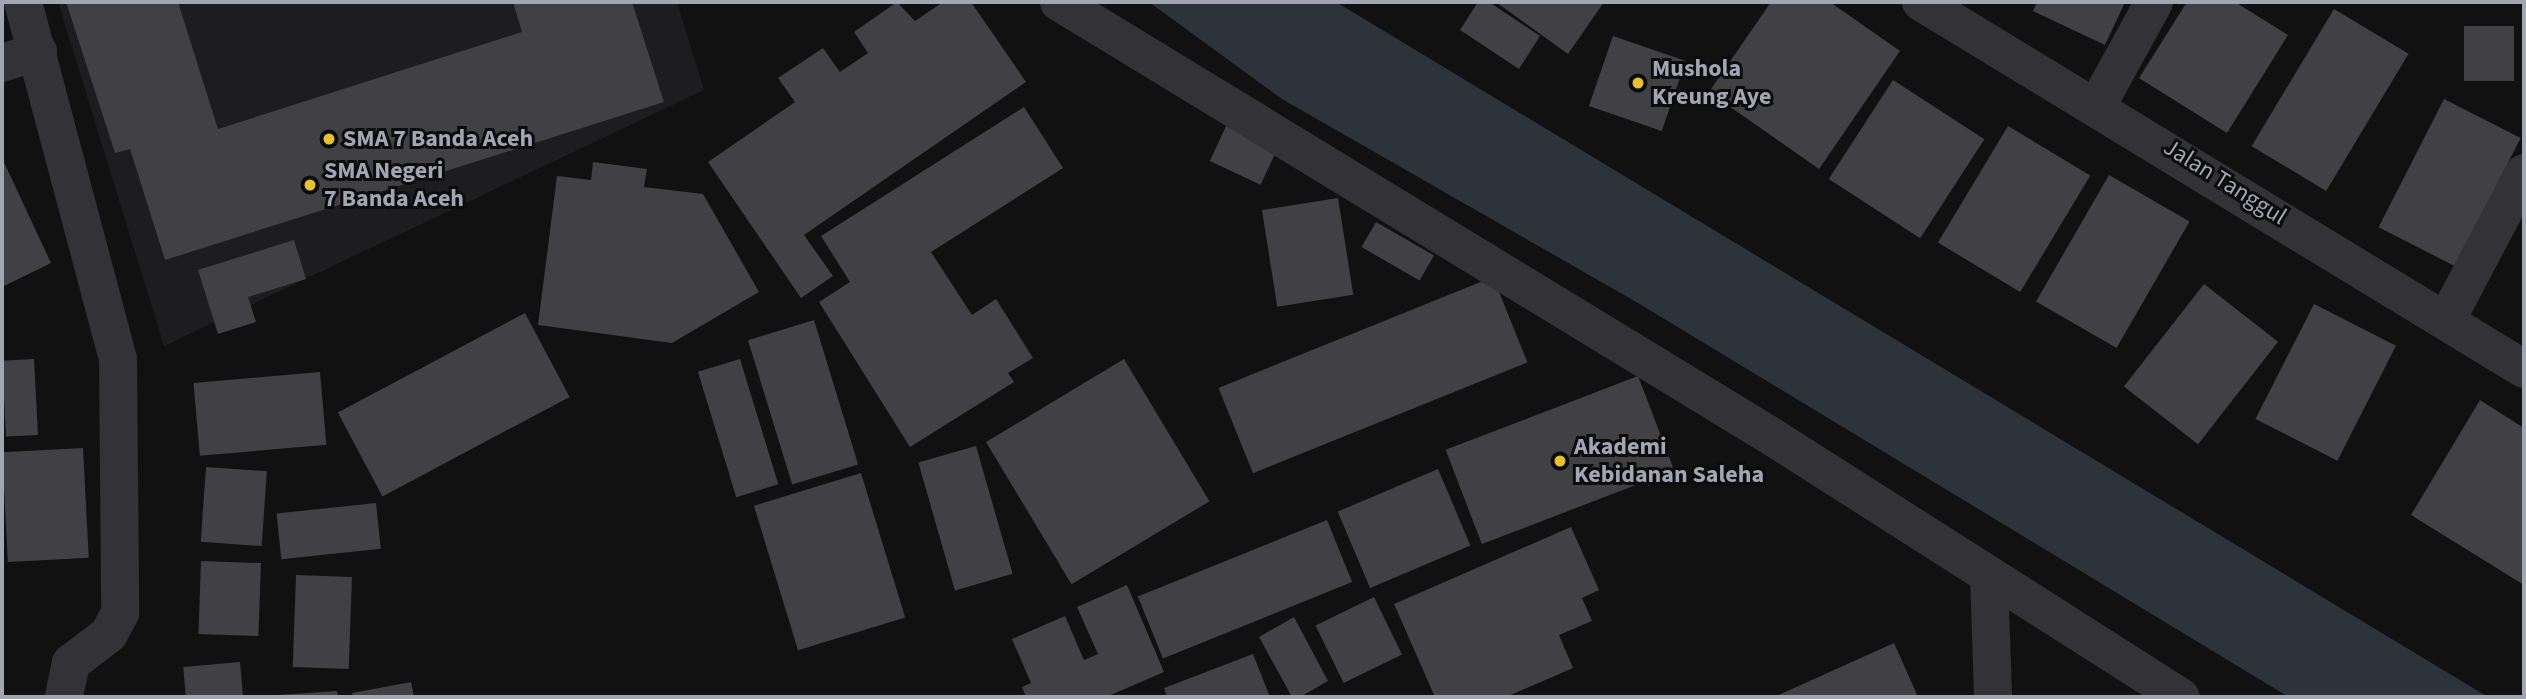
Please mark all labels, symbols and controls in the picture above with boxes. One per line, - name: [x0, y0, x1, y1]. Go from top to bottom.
- place label: Mushola Kreung Aye: [1652, 55, 1772, 111]
- marker: Mushola Kreung Aye: [1630, 75, 1646, 91]
- place label: SMA 7 Banda Aceh: [343, 125, 533, 153]
- marker: SMA 7 Banda Aceh: [321, 131, 337, 147]
- street label: Jalan Tanggul: [2158, 133, 2292, 231]
- place label: SMA Negeri 7 Banda Aceh: [324, 157, 464, 213]
- marker: SMA Negeri 7 Banda Aceh: [302, 177, 318, 193]
- place label: Akademi Kebidanan Saleha: [1574, 433, 1764, 489]
- marker: Akademi Kebidanan Saleha: [1552, 453, 1568, 469]

